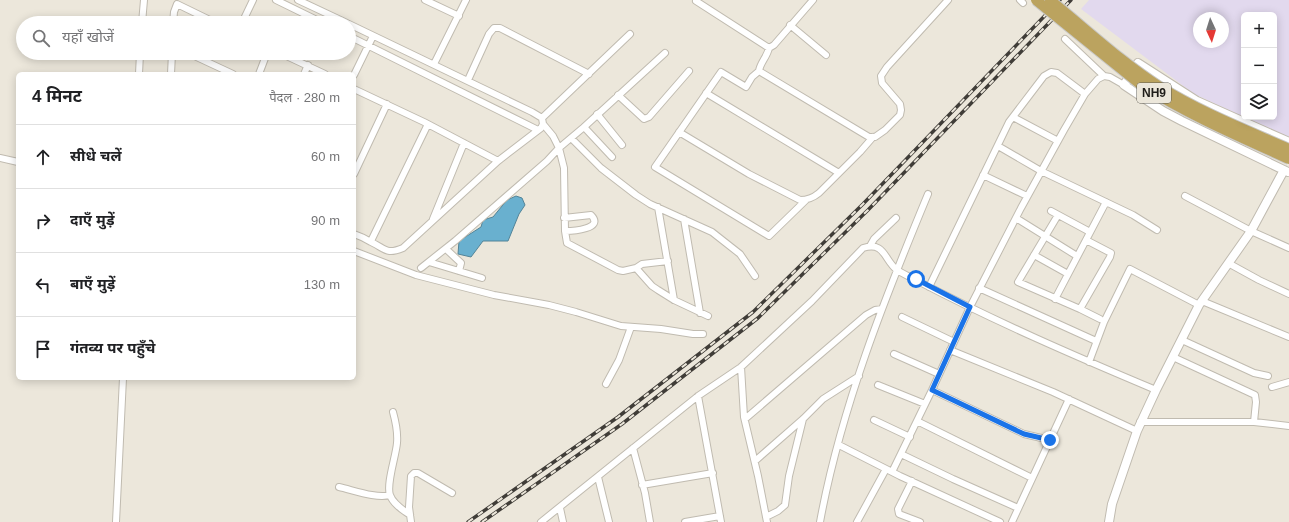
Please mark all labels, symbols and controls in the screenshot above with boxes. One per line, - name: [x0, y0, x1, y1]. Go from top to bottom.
- north arrow: [1193, 12, 1229, 48]
- map controls: [1241, 12, 1277, 120]
- button: +: [1241, 12, 1277, 48]
- search box: [16, 16, 356, 60]
- icon: search: [30, 27, 52, 49]
- text: यहाँ खोजें: [62, 28, 114, 45]
- button: −: [1241, 48, 1277, 84]
- road number: NH9: [1137, 83, 1171, 103]
- button: layers: [1241, 84, 1277, 120]
- text: 4 मिनट: [32, 87, 82, 106]
- text: पैदल · 280 m: [269, 90, 340, 105]
- icon: ahead: [32, 146, 54, 168]
- text: सीधे चलें: [70, 147, 121, 164]
- text: 60 m: [311, 149, 340, 164]
- icon: right: [32, 210, 54, 232]
- text: दाएँ मुड़ें: [70, 211, 114, 228]
- text: 90 m: [311, 213, 340, 228]
- route start: [907, 270, 925, 288]
- icon: left: [32, 274, 54, 296]
- text: बाएँ मुड़ें: [70, 275, 115, 292]
- text: 130 m: [304, 277, 340, 292]
- icon: arrive: [32, 338, 54, 360]
- text: गंतव्य पर पहुँचे: [70, 339, 155, 356]
- route end: [1041, 431, 1059, 449]

